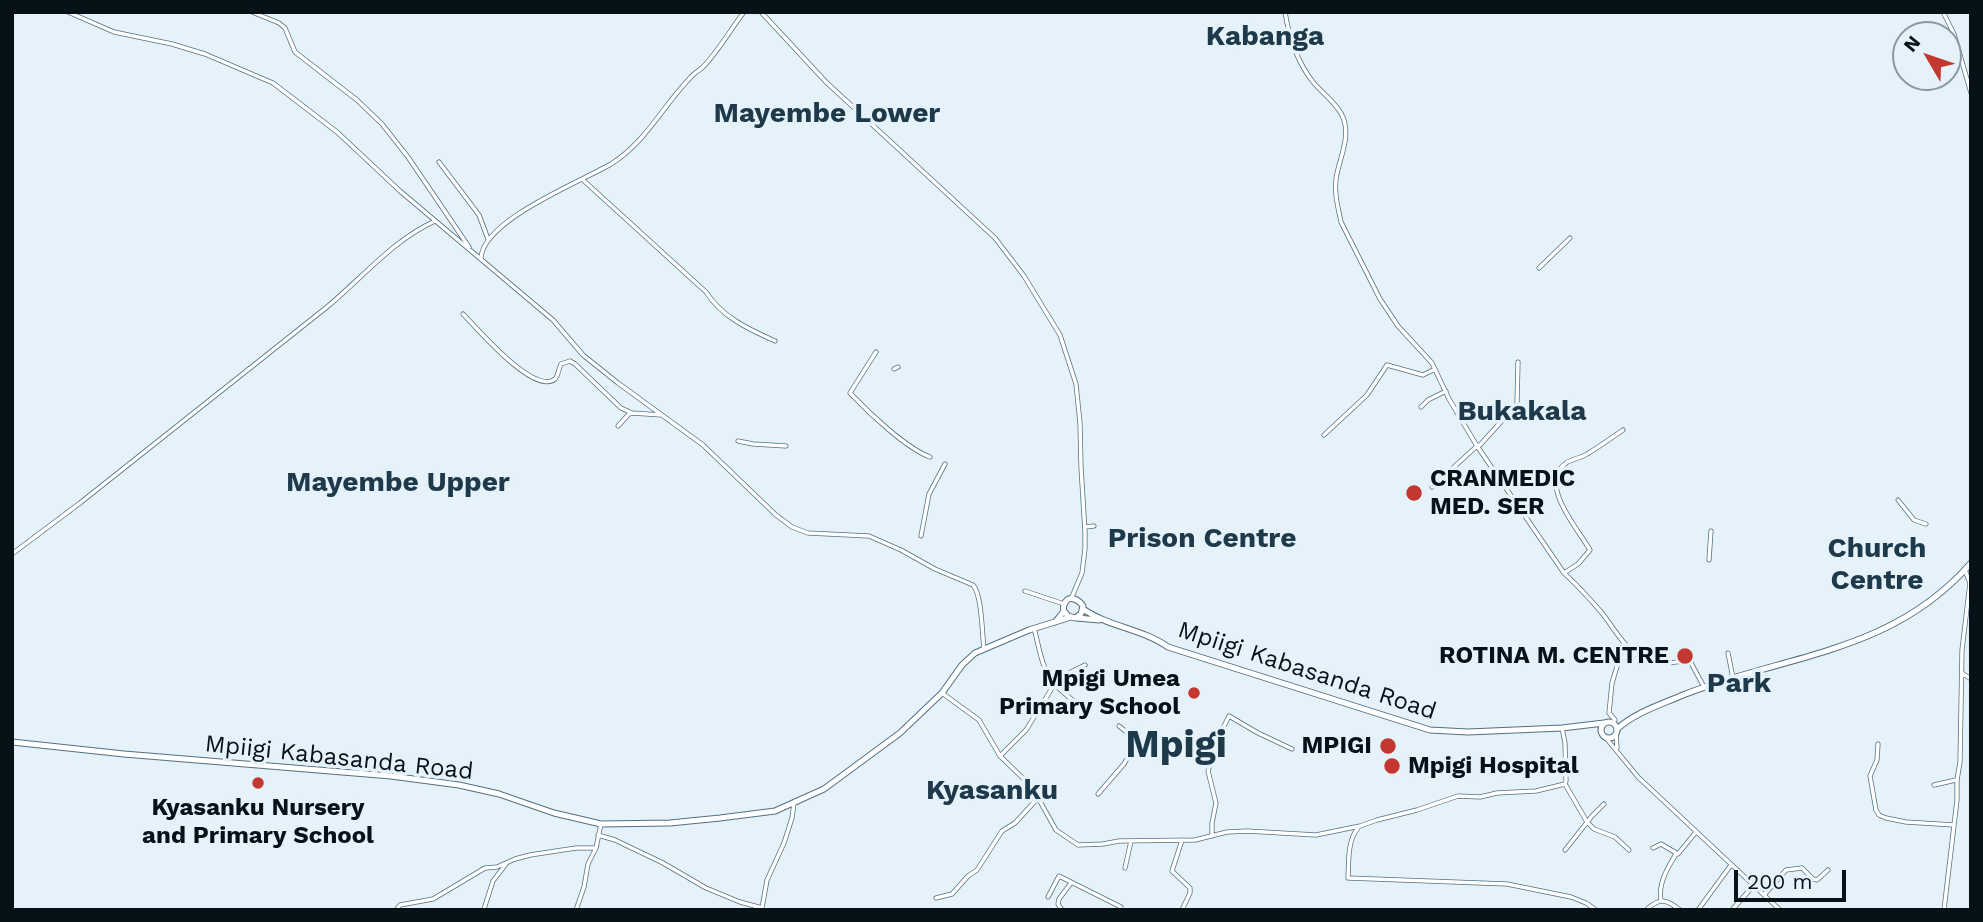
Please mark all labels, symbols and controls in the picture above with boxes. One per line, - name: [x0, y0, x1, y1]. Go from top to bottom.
- district label: Kabanga: [1206, 20, 1324, 54]
- north arrow: [1892, 21, 1962, 91]
- text: N: [1898, 31, 1925, 56]
- district label: Mayembe Lower: [714, 97, 940, 131]
- district label: Bukakala: [1457, 395, 1587, 429]
- place label: CRANMEDIC MED. SER: [1430, 465, 1575, 521]
- district label: Mayembe Upper: [286, 466, 510, 500]
- marker: CRANMEDIC MED. SER: [1404, 483, 1424, 503]
- district label: Prison Centre: [1108, 522, 1296, 556]
- district label: Church Centre: [1828, 532, 1926, 598]
- street label: Mpiigi Kabasanda Road: [1174, 616, 1440, 726]
- place label: ROTINA M. CENTRE: [1439, 642, 1669, 670]
- marker: ROTINA M. CENTRE: [1675, 646, 1695, 666]
- place label: Mpigi Umea Primary School: [999, 665, 1180, 721]
- district label: Park: [1707, 667, 1771, 701]
- marker: Mpigi Umea Primary School: [1186, 685, 1202, 701]
- district label: Mpigi: [1125, 723, 1227, 769]
- street label: Mpiigi Kabasanda Road: [203, 730, 475, 786]
- place label: MPIGI: [1302, 732, 1372, 760]
- marker: MPIGI: [1378, 736, 1398, 756]
- place label: Mpigi Hospital: [1408, 752, 1578, 780]
- marker: Mpigi Hospital: [1382, 756, 1402, 776]
- district label: Kyasanku: [926, 774, 1058, 808]
- marker: Kyasanku Nursery and Primary School: [250, 775, 266, 791]
- place label: Kyasanku Nursery and Primary School: [142, 794, 374, 850]
- scale bar: [1738, 856, 1850, 900]
- text: 200 m: [1747, 869, 1813, 894]

